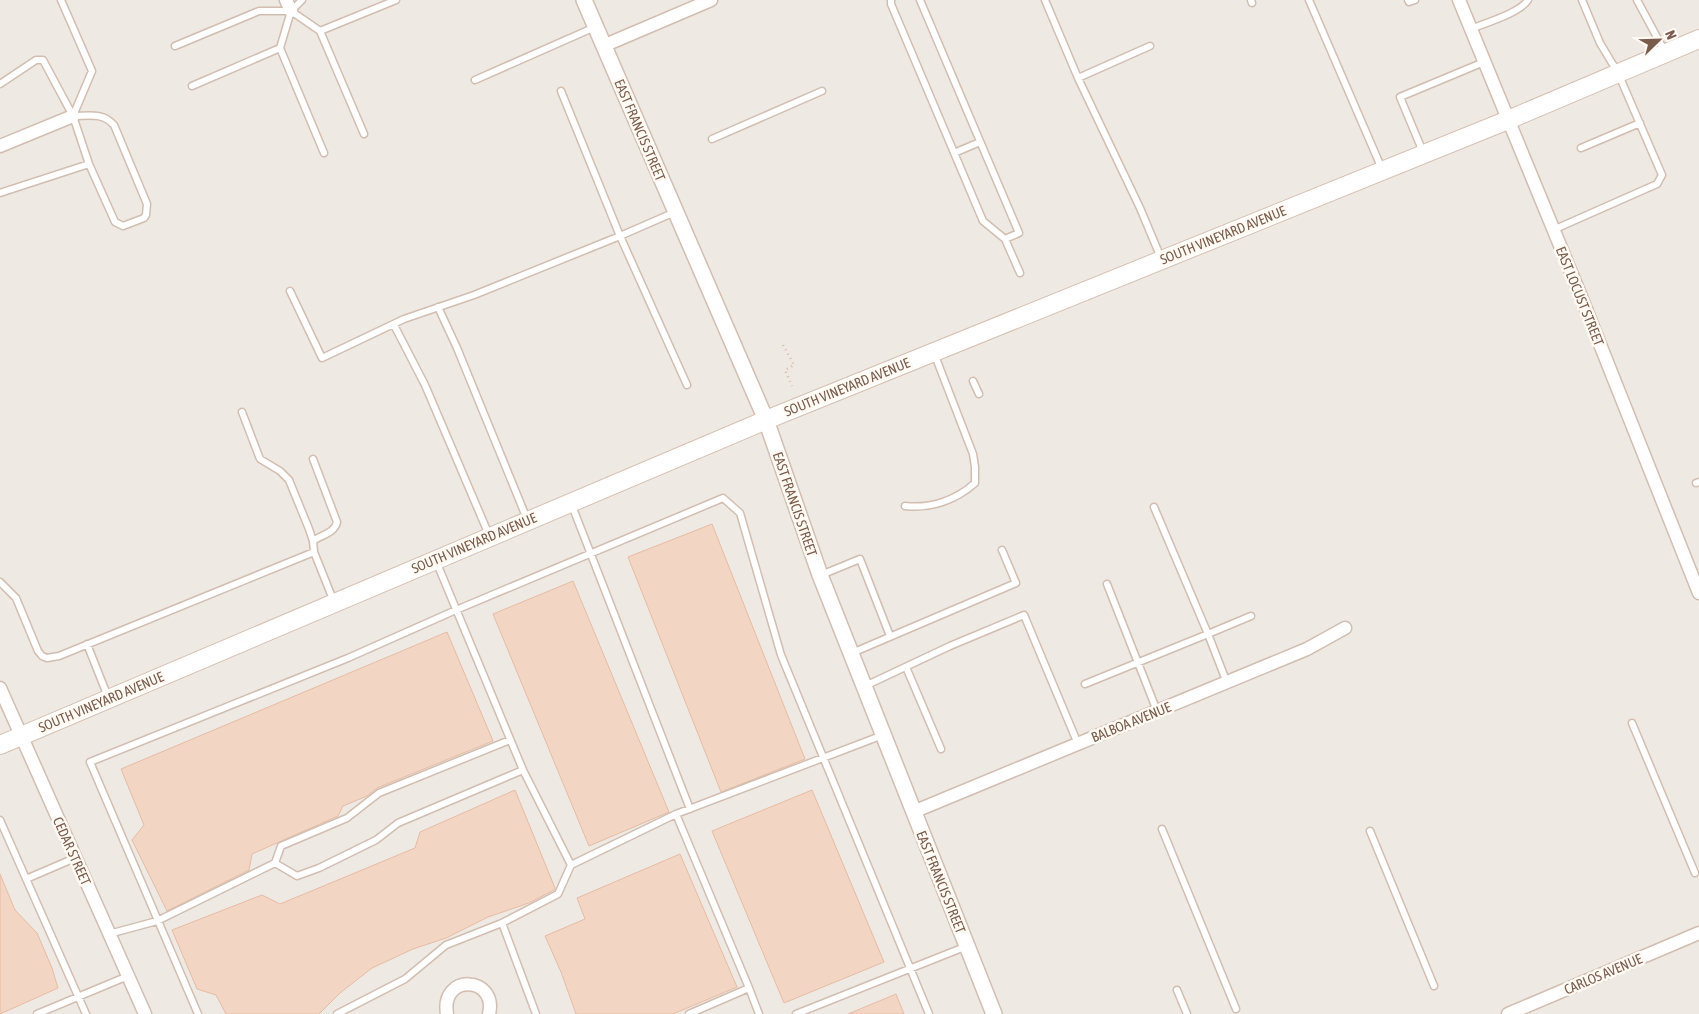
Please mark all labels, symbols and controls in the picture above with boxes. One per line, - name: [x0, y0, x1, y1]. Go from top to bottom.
- north arrow: [1634, 15, 1684, 65]
- text: N: [1662, 28, 1680, 42]
- street label: EAST FRANCIS STREET: [611, 77, 669, 183]
- street label: SOUTH VINEYARD AVENUE: [1158, 202, 1288, 268]
- street label: EAST LOCUST STREET: [1553, 244, 1607, 348]
- street label: SOUTH VINEYARD AVENUE: [782, 354, 912, 420]
- street label: EAST FRANCIS STREET: [770, 450, 820, 558]
- street label: SOUTH VINEYARD AVENUE: [409, 509, 539, 577]
- street label: SOUTH VINEYARD AVENUE: [36, 668, 166, 736]
- street label: BALBOA AVENUE: [1089, 699, 1173, 745]
- street label: CEDAR STREET: [50, 814, 94, 888]
- street label: EAST FRANCIS STREET: [913, 828, 969, 936]
- street label: CARLOS AVENUE: [1562, 950, 1644, 998]

